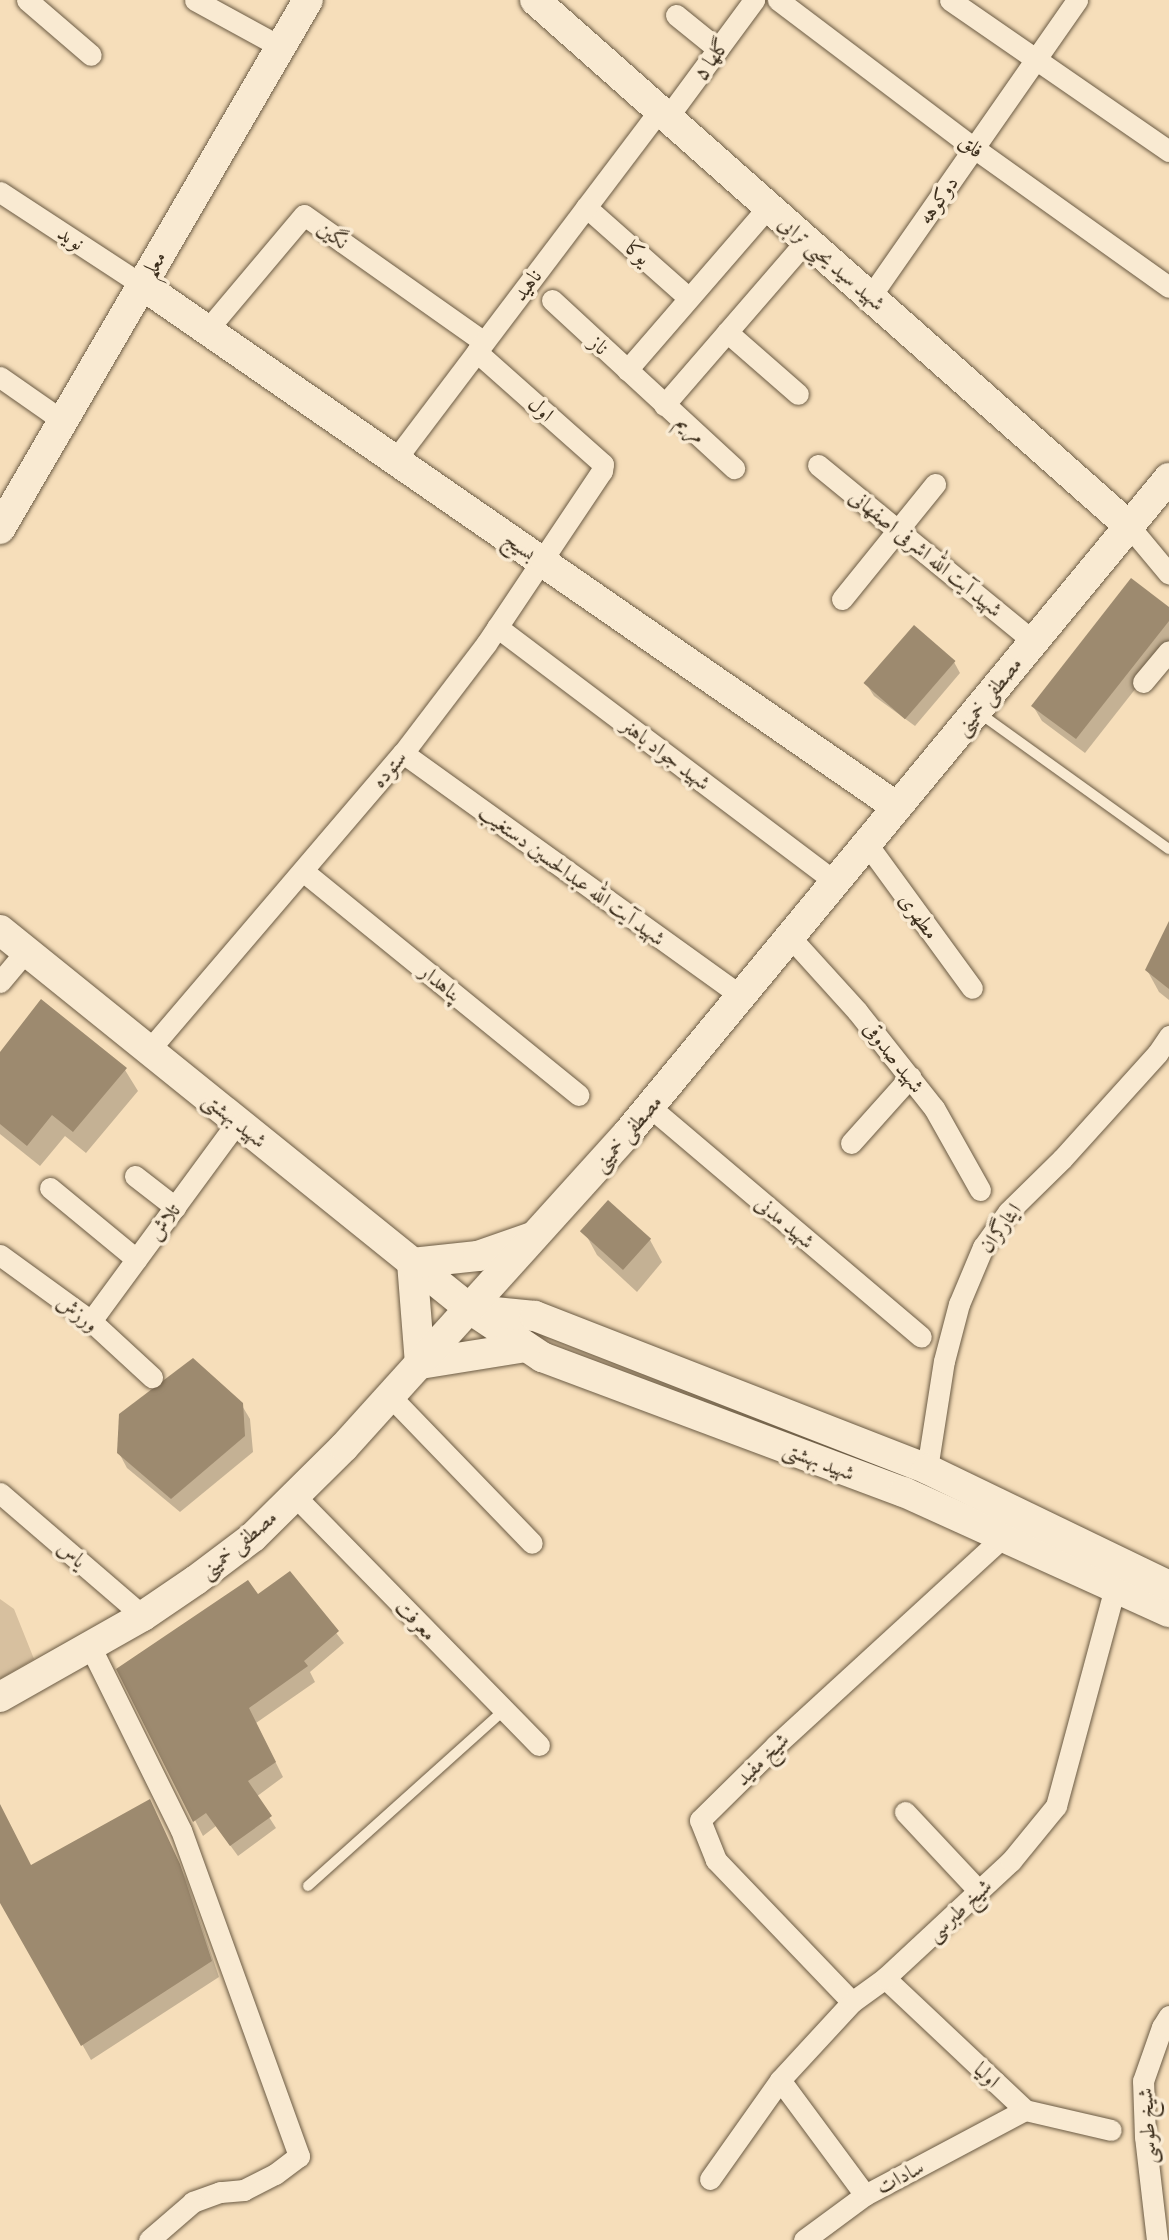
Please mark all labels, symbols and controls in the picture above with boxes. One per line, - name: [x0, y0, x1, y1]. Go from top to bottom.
- street label: گلها ۵: [687, 33, 735, 85]
- street label: فلق: [954, 129, 988, 163]
- street label: دوکوهه: [912, 171, 964, 229]
- street label: شهید سید یحیی ترابی: [774, 210, 890, 316]
- street label: نگین: [313, 215, 353, 255]
- street label: نوید: [53, 220, 89, 256]
- street label: یوکا: [621, 235, 655, 271]
- street label: معلم: [137, 246, 171, 282]
- street label: ناهید: [507, 264, 547, 306]
- street label: ناز: [584, 330, 614, 360]
- street label: اول: [523, 391, 559, 427]
- street label: مریم: [671, 409, 711, 449]
- street label: شهید آیت الله اشرفی اصفهانی: [844, 484, 1008, 622]
- street label: بسیج: [499, 526, 541, 566]
- street label: مصطفی خمینی: [949, 652, 1027, 740]
- street label: شهید جواد باهنر: [616, 712, 716, 796]
- street label: ستوده: [366, 745, 412, 793]
- street label: شهید آیت الله عبدالحسین دستغیب: [474, 799, 670, 951]
- street label: مطهری: [894, 888, 944, 944]
- street label: پناهدار: [415, 958, 467, 1008]
- street label: شهید صدوقی: [858, 1016, 930, 1098]
- street label: شهید بهشتی: [198, 1087, 272, 1153]
- street label: مصطفی خمینی: [587, 1089, 667, 1177]
- street label: شهید مدنی: [750, 1190, 820, 1254]
- street label: ایثارگران: [973, 1198, 1027, 1258]
- street label: تلاش: [142, 1199, 186, 1245]
- street label: ورزش: [52, 1289, 104, 1337]
- street label: شهید بهشتی: [780, 1436, 858, 1486]
- street label: مصطفی خمینی: [194, 1504, 282, 1584]
- street label: یاس: [53, 1535, 91, 1573]
- street label: معرفت: [390, 1594, 442, 1646]
- street label: شیخ مفید: [730, 1727, 794, 1791]
- street label: شیخ طبرسی: [921, 1873, 997, 1947]
- street label: اولیا: [969, 2057, 1005, 2093]
- street label: شیخ طوسی: [1132, 2087, 1162, 2165]
- street label: سادات: [872, 2154, 928, 2200]

